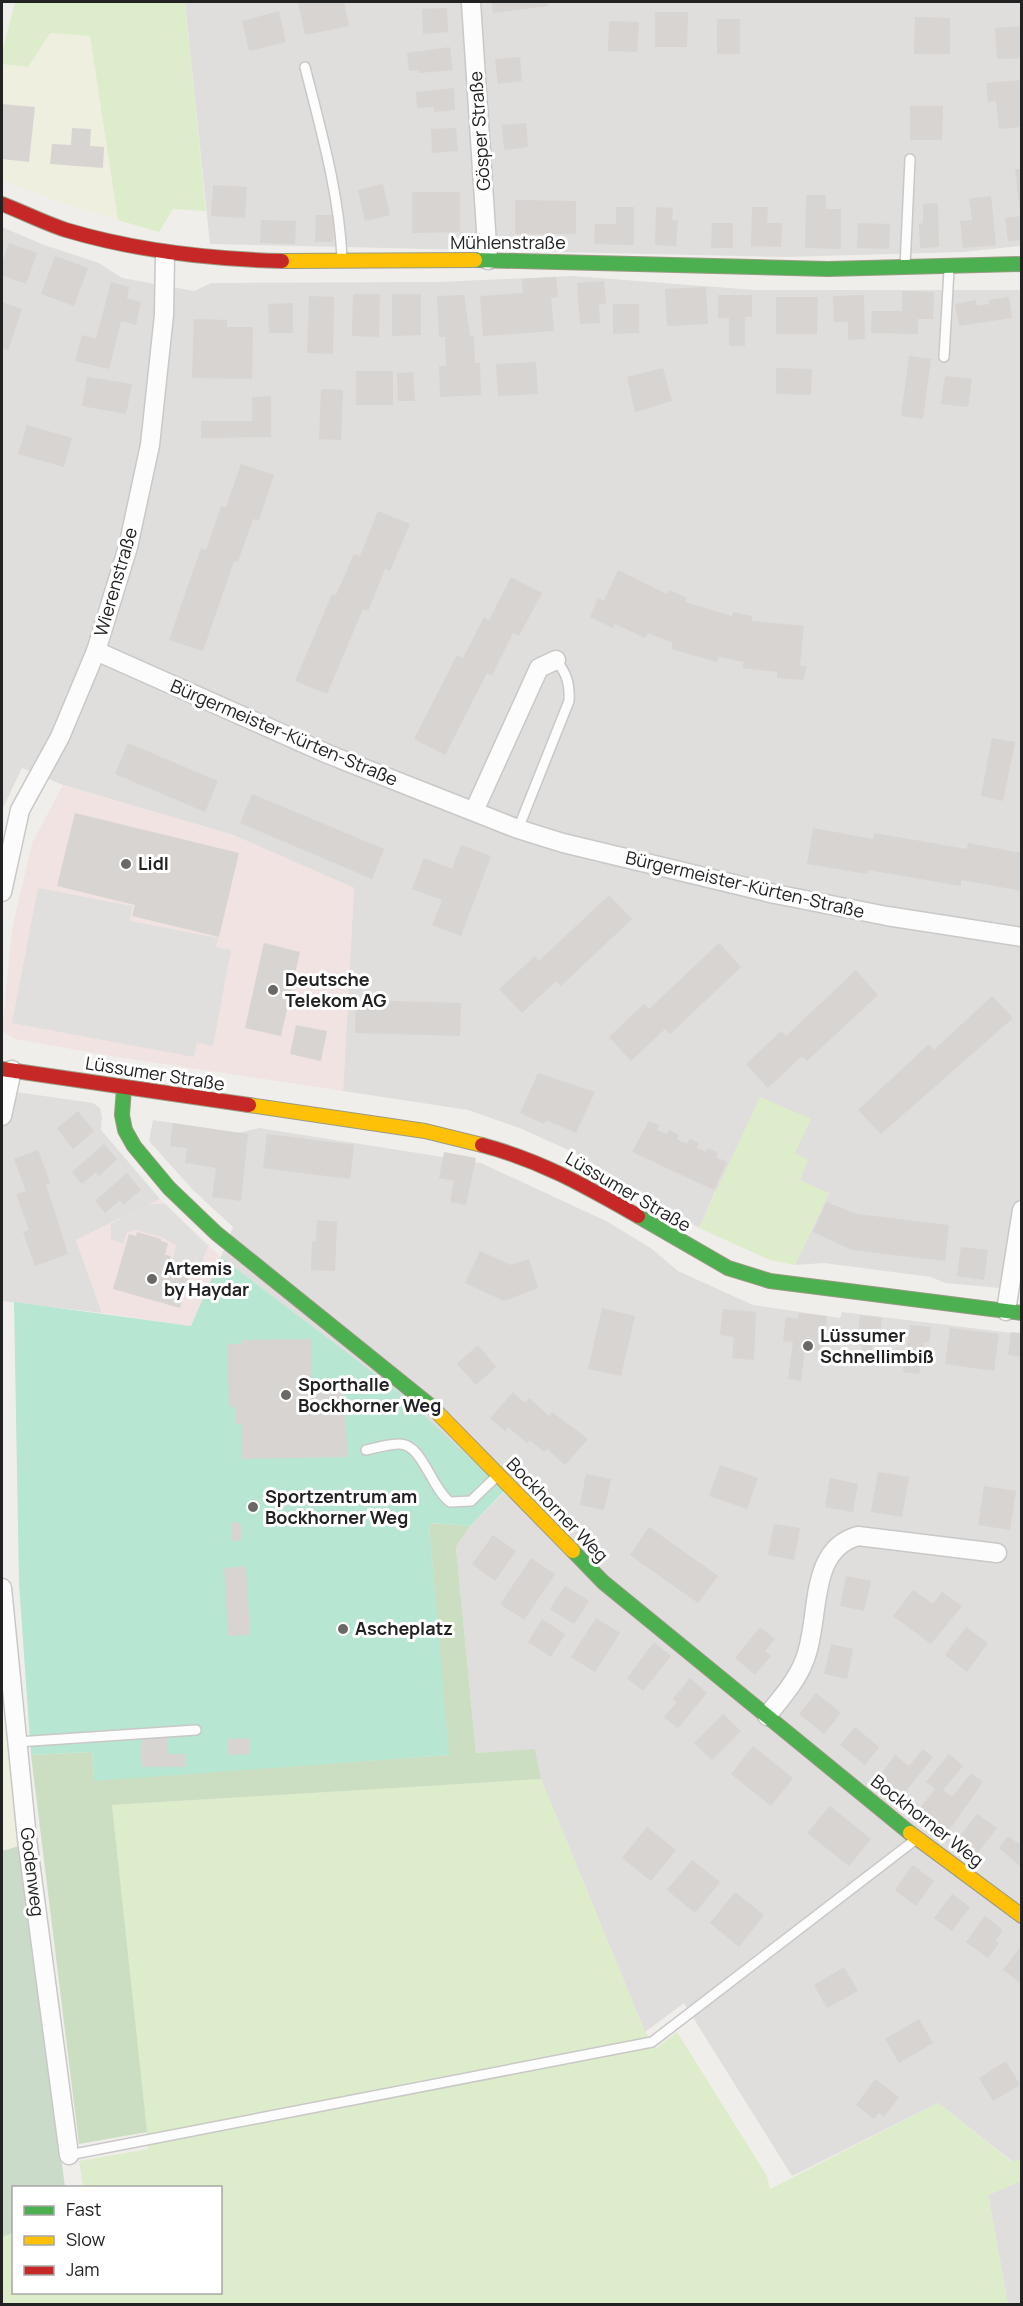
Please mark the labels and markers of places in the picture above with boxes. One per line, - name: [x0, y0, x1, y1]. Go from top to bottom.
- place label: Lidl: [138, 851, 169, 875]
- marker: Lidl: [119, 857, 133, 871]
- place label: Deutsche Telekom AG: [285, 967, 387, 1012]
- marker: Deutsche Telekom AG: [266, 983, 280, 997]
- place label: Artemis by Haydar: [164, 1256, 249, 1301]
- marker: Artemis by Haydar: [145, 1272, 159, 1286]
- place label: Lüssumer Schnellimbiß: [820, 1323, 934, 1368]
- marker: Lüssumer Schnellimbiß: [801, 1339, 815, 1353]
- place label: Sporthalle Bockhorner Weg: [298, 1372, 441, 1417]
- marker: Sporthalle Bockhorner Weg: [279, 1388, 293, 1402]
- place label: Sportzentrum am Bockhorner Weg: [265, 1484, 417, 1529]
- marker: Sportzentrum am Bockhorner Weg: [246, 1500, 260, 1514]
- place label: Ascheplatz: [355, 1616, 453, 1640]
- marker: Ascheplatz: [336, 1622, 350, 1636]

